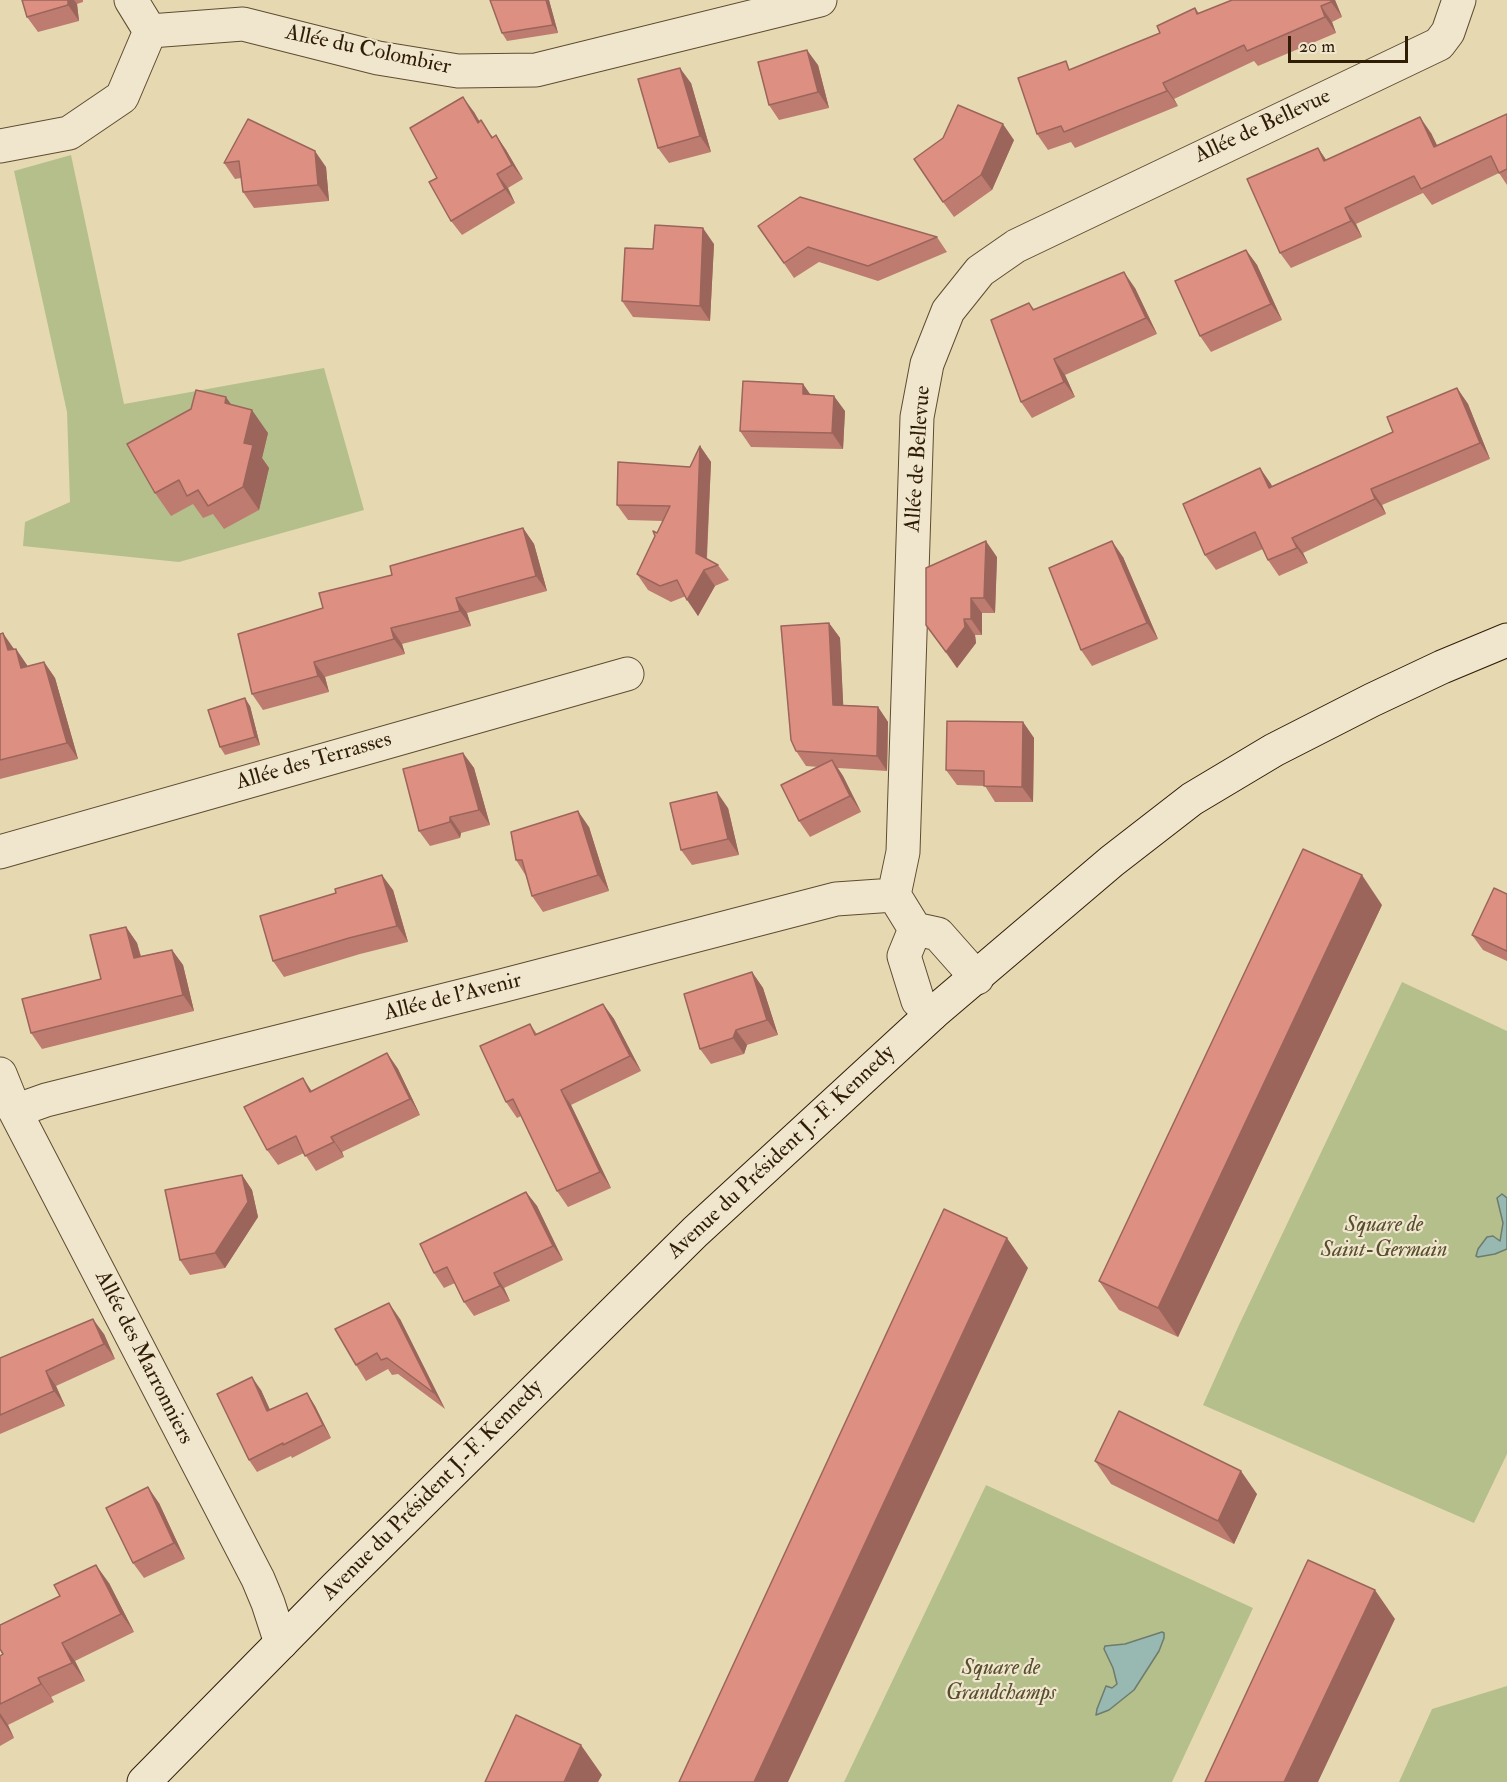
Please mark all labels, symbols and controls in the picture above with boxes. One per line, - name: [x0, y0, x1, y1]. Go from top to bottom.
- street label: Allée du Colombier: [283, 21, 453, 81]
- scale bar: [1291, 24, 1411, 62]
- text: 20 m: [1299, 35, 1335, 58]
- street label: Allée de Bellevue: [1191, 84, 1335, 170]
- street label: Allée de Bellevue: [901, 385, 937, 533]
- street label: Allée des Terrasses: [233, 727, 395, 797]
- street label: Allée de l'Avenir: [382, 968, 524, 1028]
- street label: Avenue du Président J.-F. Kennedy: [663, 1040, 901, 1266]
- park label: Square de Saint-Germain: [1321, 1213, 1447, 1264]
- street label: Allée des Marronniers: [88, 1267, 198, 1449]
- street label: Avenue du Président J.-F. Kennedy: [317, 1375, 549, 1607]
- park label: Square de Grandchamps: [946, 1656, 1056, 1708]

